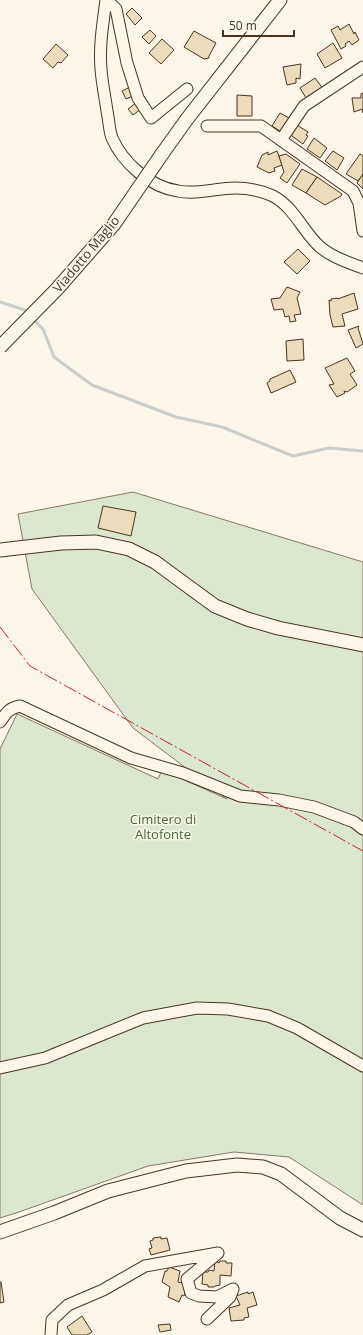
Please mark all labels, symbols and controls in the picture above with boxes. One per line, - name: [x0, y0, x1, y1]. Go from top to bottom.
- scale bar: [223, 12, 294, 38]
- text: 50 m: [229, 17, 257, 34]
- street label: Viadotto Maglio: [49, 212, 123, 296]
- park label: Cimitero di Altofonte: [130, 810, 196, 843]

